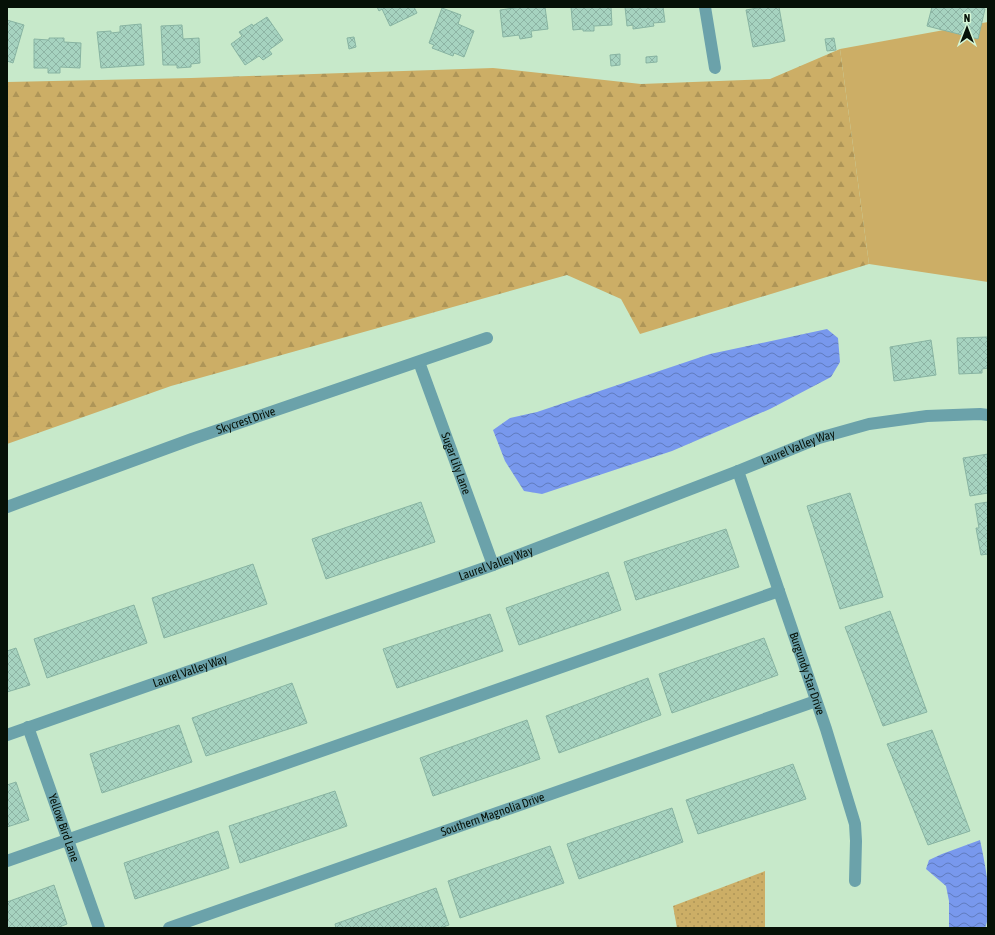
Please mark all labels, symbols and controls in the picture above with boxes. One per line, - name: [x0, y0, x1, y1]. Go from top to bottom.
- north arrow: [947, 8, 987, 48]
- text: N: [964, 12, 970, 24]
- street label: Skycrest Drive: [215, 404, 277, 437]
- street label: Laurel Valley Way: [759, 427, 837, 468]
- street label: Sugar Lily Lane: [438, 430, 474, 496]
- street label: Laurel Valley Way: [457, 543, 535, 583]
- street label: Burgundy Star Drive: [787, 630, 828, 717]
- street label: Laurel Valley Way: [151, 651, 229, 690]
- street label: Southern Magnolia Drive: [439, 790, 546, 839]
- street label: Yellow Bird Lane: [45, 792, 82, 864]

